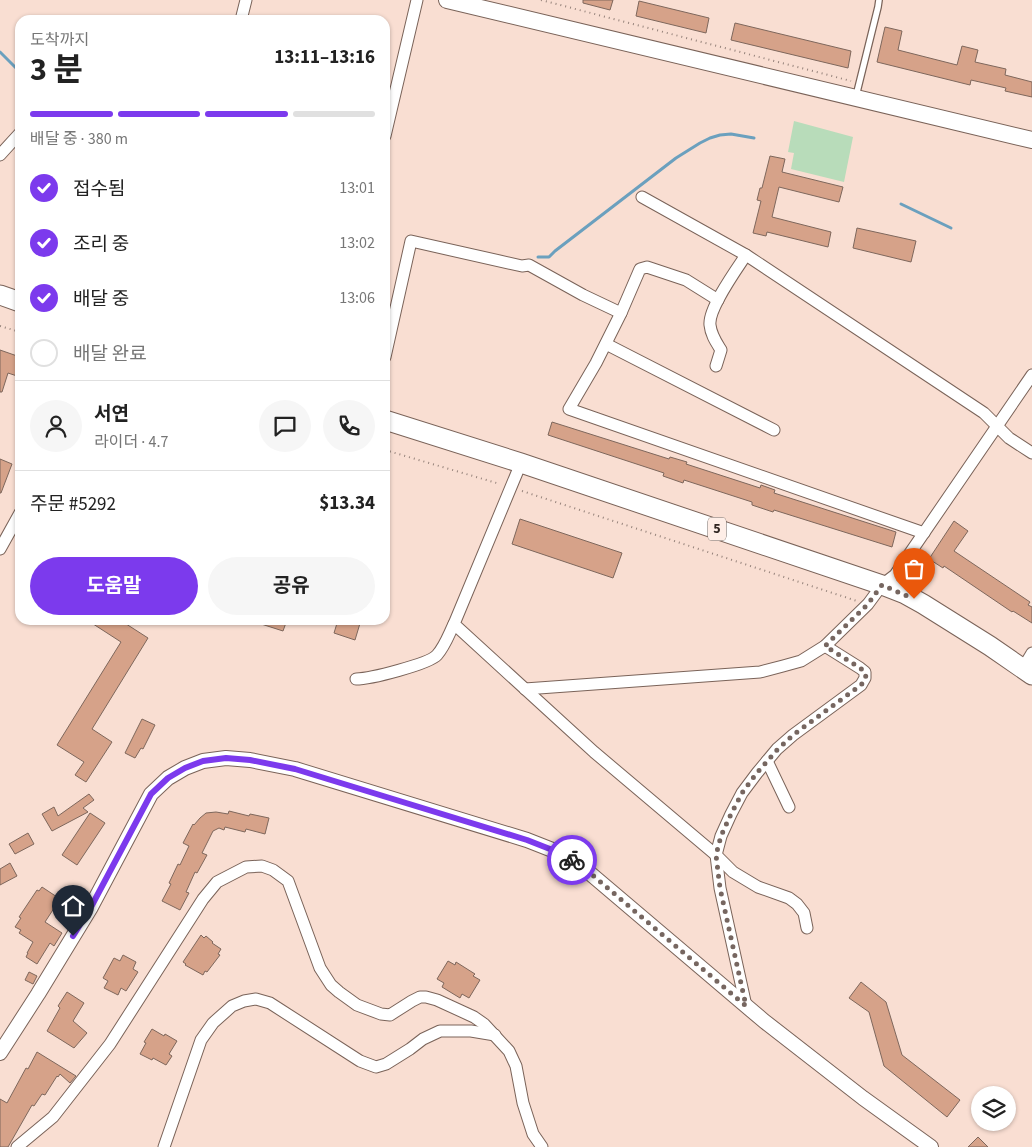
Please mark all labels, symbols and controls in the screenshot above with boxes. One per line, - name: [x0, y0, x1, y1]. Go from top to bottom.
- text: 도착까지: [30, 29, 89, 51]
- text: 13:11–13:16: [274, 44, 375, 71]
- text: 3 분: [30, 47, 83, 93]
- text: 배달 중 · 380 m: [30, 128, 128, 150]
- icon: check: [30, 174, 58, 202]
- text: 접수됨: [73, 176, 125, 203]
- text: 13:01: [339, 177, 375, 199]
- icon: check: [30, 229, 58, 257]
- text: 조리 중: [73, 231, 129, 258]
- text: 13:02: [339, 232, 375, 254]
- icon: check: [30, 284, 58, 312]
- text: 배달 중: [73, 286, 129, 313]
- text: 13:06: [339, 287, 375, 309]
- text: 배달 완료: [73, 341, 147, 368]
- button: person: [30, 400, 82, 452]
- button: chat: [259, 400, 311, 452]
- button: phone: [323, 400, 375, 452]
- text: 서연: [94, 401, 129, 428]
- text: 라이더 · 4.7: [94, 431, 168, 453]
- text: $13.34: [319, 490, 375, 517]
- text: 주문 #5292: [30, 491, 116, 518]
- road number: 5: [708, 518, 726, 540]
- pin: [893, 548, 935, 599]
- icon: bag: [900, 555, 928, 583]
- button: 도움말: [30, 557, 198, 615]
- button: 공유: [208, 557, 375, 615]
- courier: [547, 835, 597, 885]
- icon: bike: [558, 846, 586, 874]
- pin: [52, 885, 94, 936]
- icon: home: [59, 892, 87, 920]
- map controls: [971, 1086, 1016, 1131]
- button: layers: [971, 1086, 1016, 1131]

